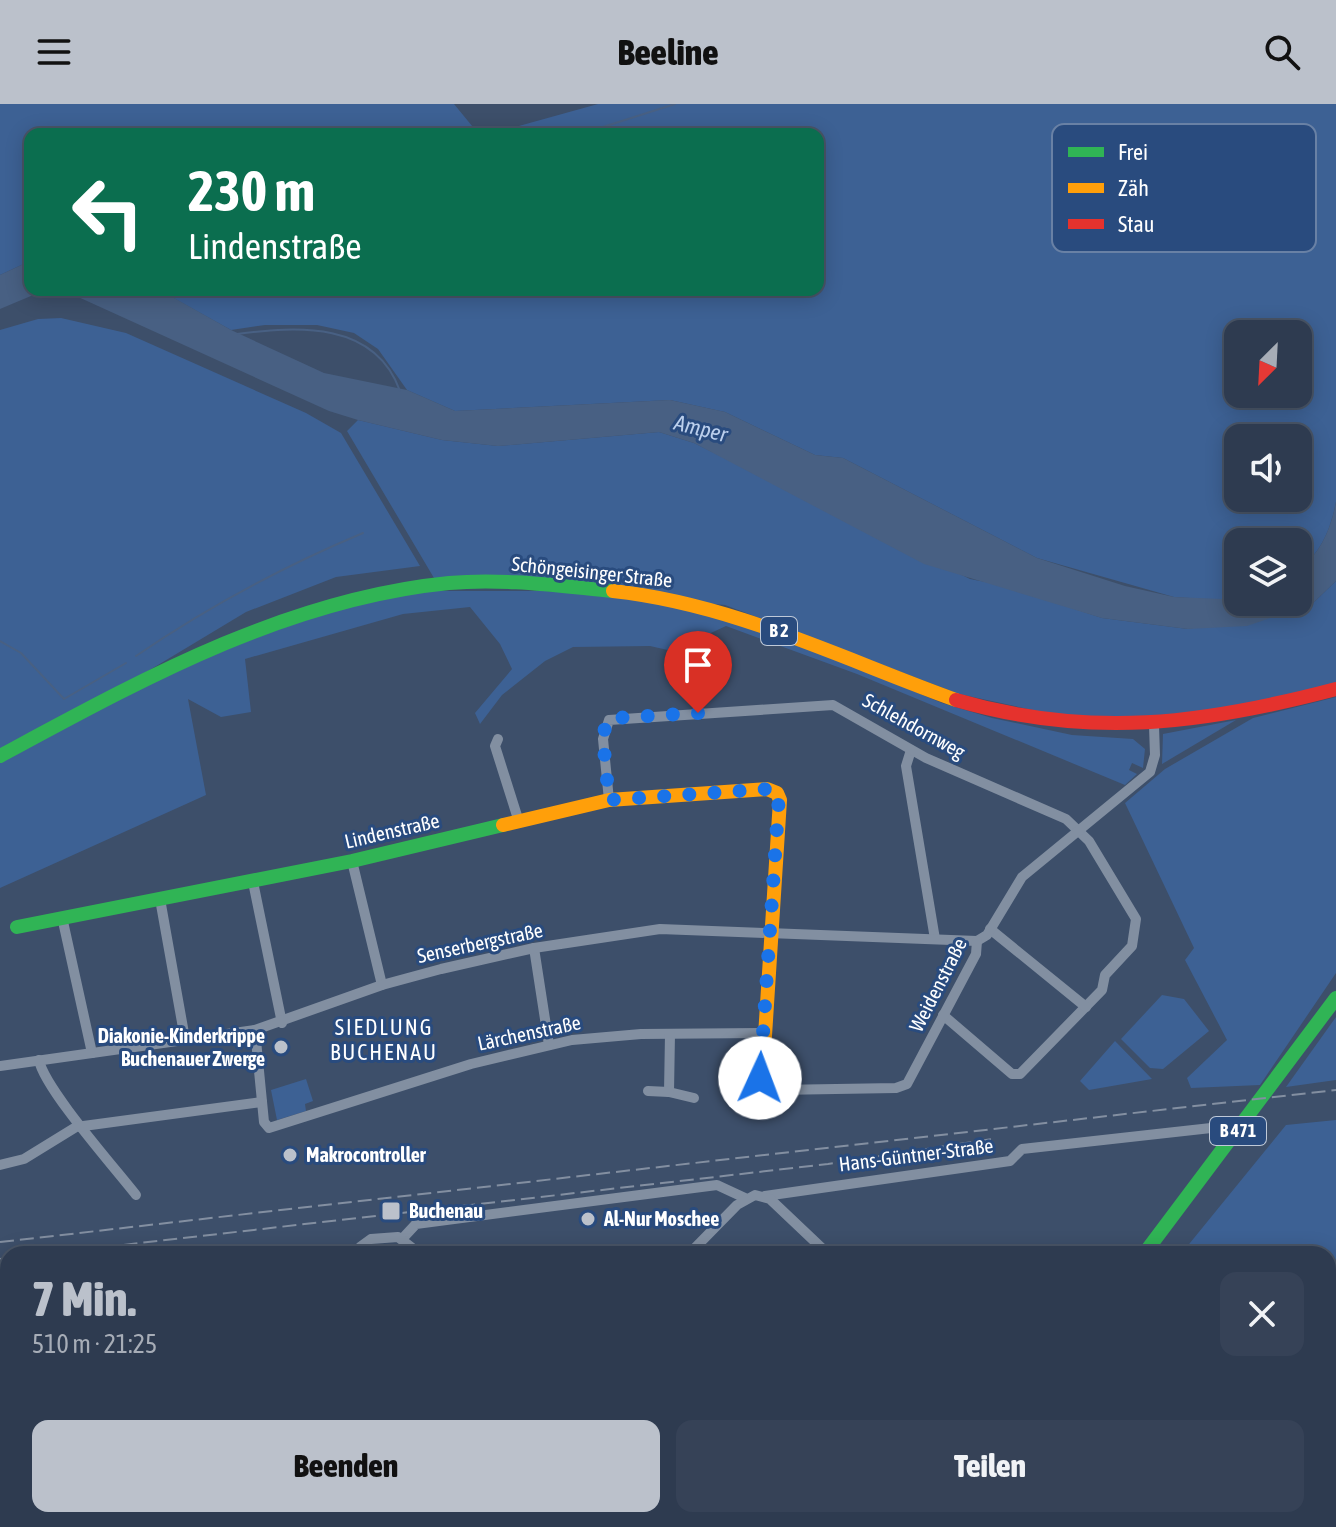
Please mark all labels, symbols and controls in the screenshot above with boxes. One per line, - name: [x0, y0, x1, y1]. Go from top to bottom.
- icon: menu: [32, 30, 76, 74]
- icon: search: [1260, 30, 1304, 74]
- text: Beeline: [617, 31, 719, 73]
- legend: [1052, 124, 1316, 252]
- text: Frei: [1118, 139, 1148, 165]
- text: 230 m: [188, 159, 315, 223]
- icon: left: [56, 160, 160, 264]
- text: Zäh: [1118, 175, 1149, 201]
- text: Stau: [1118, 211, 1154, 237]
- text: Lindenstraße: [188, 225, 362, 267]
- north arrow: [1224, 320, 1312, 408]
- map controls: [1224, 320, 1312, 616]
- water label: Amper: [671, 409, 732, 447]
- button: sound: [1224, 424, 1312, 512]
- button: layers: [1224, 528, 1312, 616]
- street label: Schöngeisinger Straße: [511, 552, 673, 591]
- road number: B 2: [761, 617, 797, 645]
- pin: [664, 631, 732, 713]
- icon: arrive: [676, 643, 720, 687]
- street label: Schlehdornweg: [859, 688, 970, 763]
- street label: Lindenstraße: [342, 808, 441, 853]
- street label: Senserbergstraße: [415, 918, 545, 967]
- street label: Weidenstraße: [904, 934, 971, 1035]
- street label: Lärchenstraße: [475, 1010, 583, 1055]
- district label: SIEDLUNG BUCHENAU: [330, 1014, 438, 1065]
- place label: Diakonie-Kinderkrippe Buchenauer Zwerge: [98, 1024, 265, 1070]
- position arrow: [718, 1036, 802, 1120]
- marker: Diakonie-Kinderkrippe Buchenauer Zwerge: [272, 1038, 290, 1056]
- road number: B 471: [1210, 1117, 1266, 1145]
- street label: Hans-Güntner-Straße: [837, 1134, 995, 1175]
- place label: Makrocontroller: [306, 1143, 427, 1166]
- marker: Makrocontroller: [281, 1146, 299, 1164]
- place label: Buchenau: [409, 1199, 483, 1222]
- marker: Buchenau: [380, 1200, 402, 1222]
- place label: Al-Nur Moschee: [603, 1207, 719, 1230]
- marker: Al-Nur Moschee: [579, 1210, 597, 1228]
- text: 7 Min.: [32, 1271, 136, 1326]
- button: close: [1220, 1272, 1304, 1356]
- text: 510 m · 21:25: [32, 1329, 157, 1359]
- button: Beenden: [32, 1420, 660, 1512]
- button: Teilen: [676, 1420, 1304, 1512]

